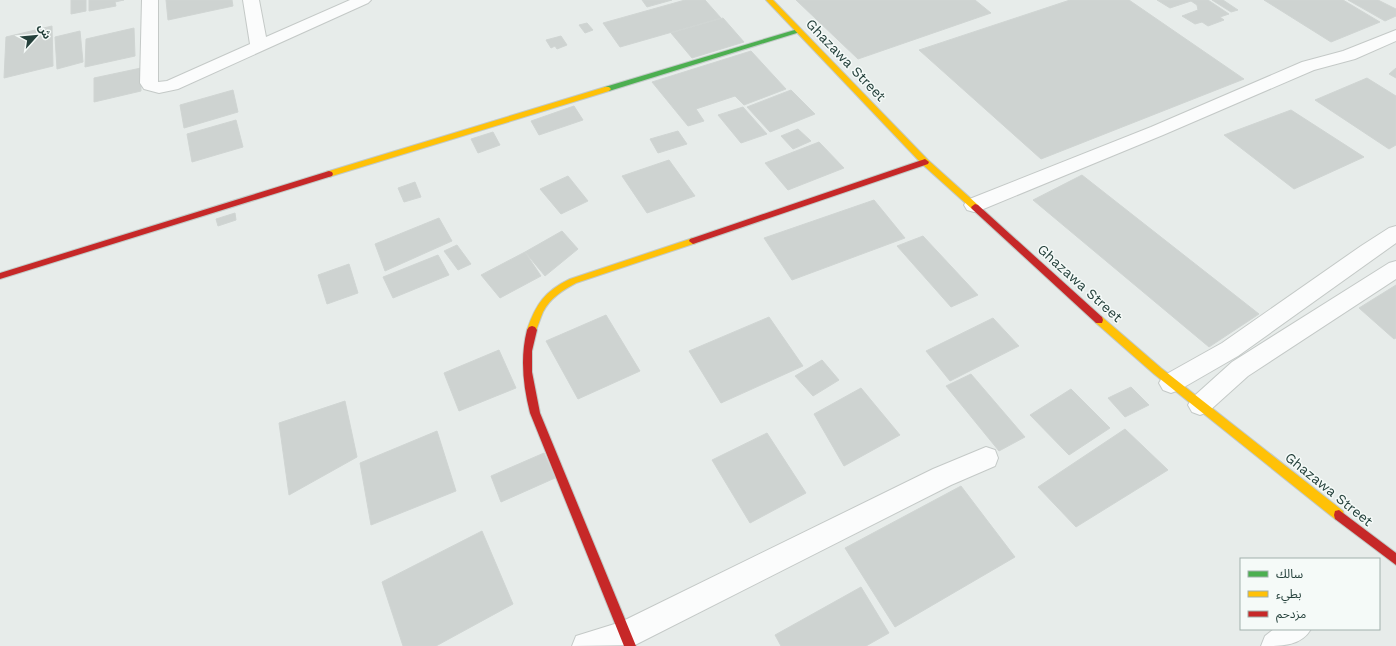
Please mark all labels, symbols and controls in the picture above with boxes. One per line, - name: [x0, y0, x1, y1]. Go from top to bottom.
- north arrow: [16, 16, 56, 56]
- street label: Ghazawa Street: [803, 16, 889, 105]
- text: ش: [35, 22, 54, 41]
- street label: Ghazawa Street: [1034, 241, 1126, 325]
- street label: Ghazawa Street: [1282, 449, 1376, 529]
- legend: [1240, 558, 1380, 630]
- text: سالك: [1276, 567, 1303, 581]
- text: بطيء: [1276, 587, 1302, 604]
- text: مزدحم: [1276, 607, 1306, 623]

